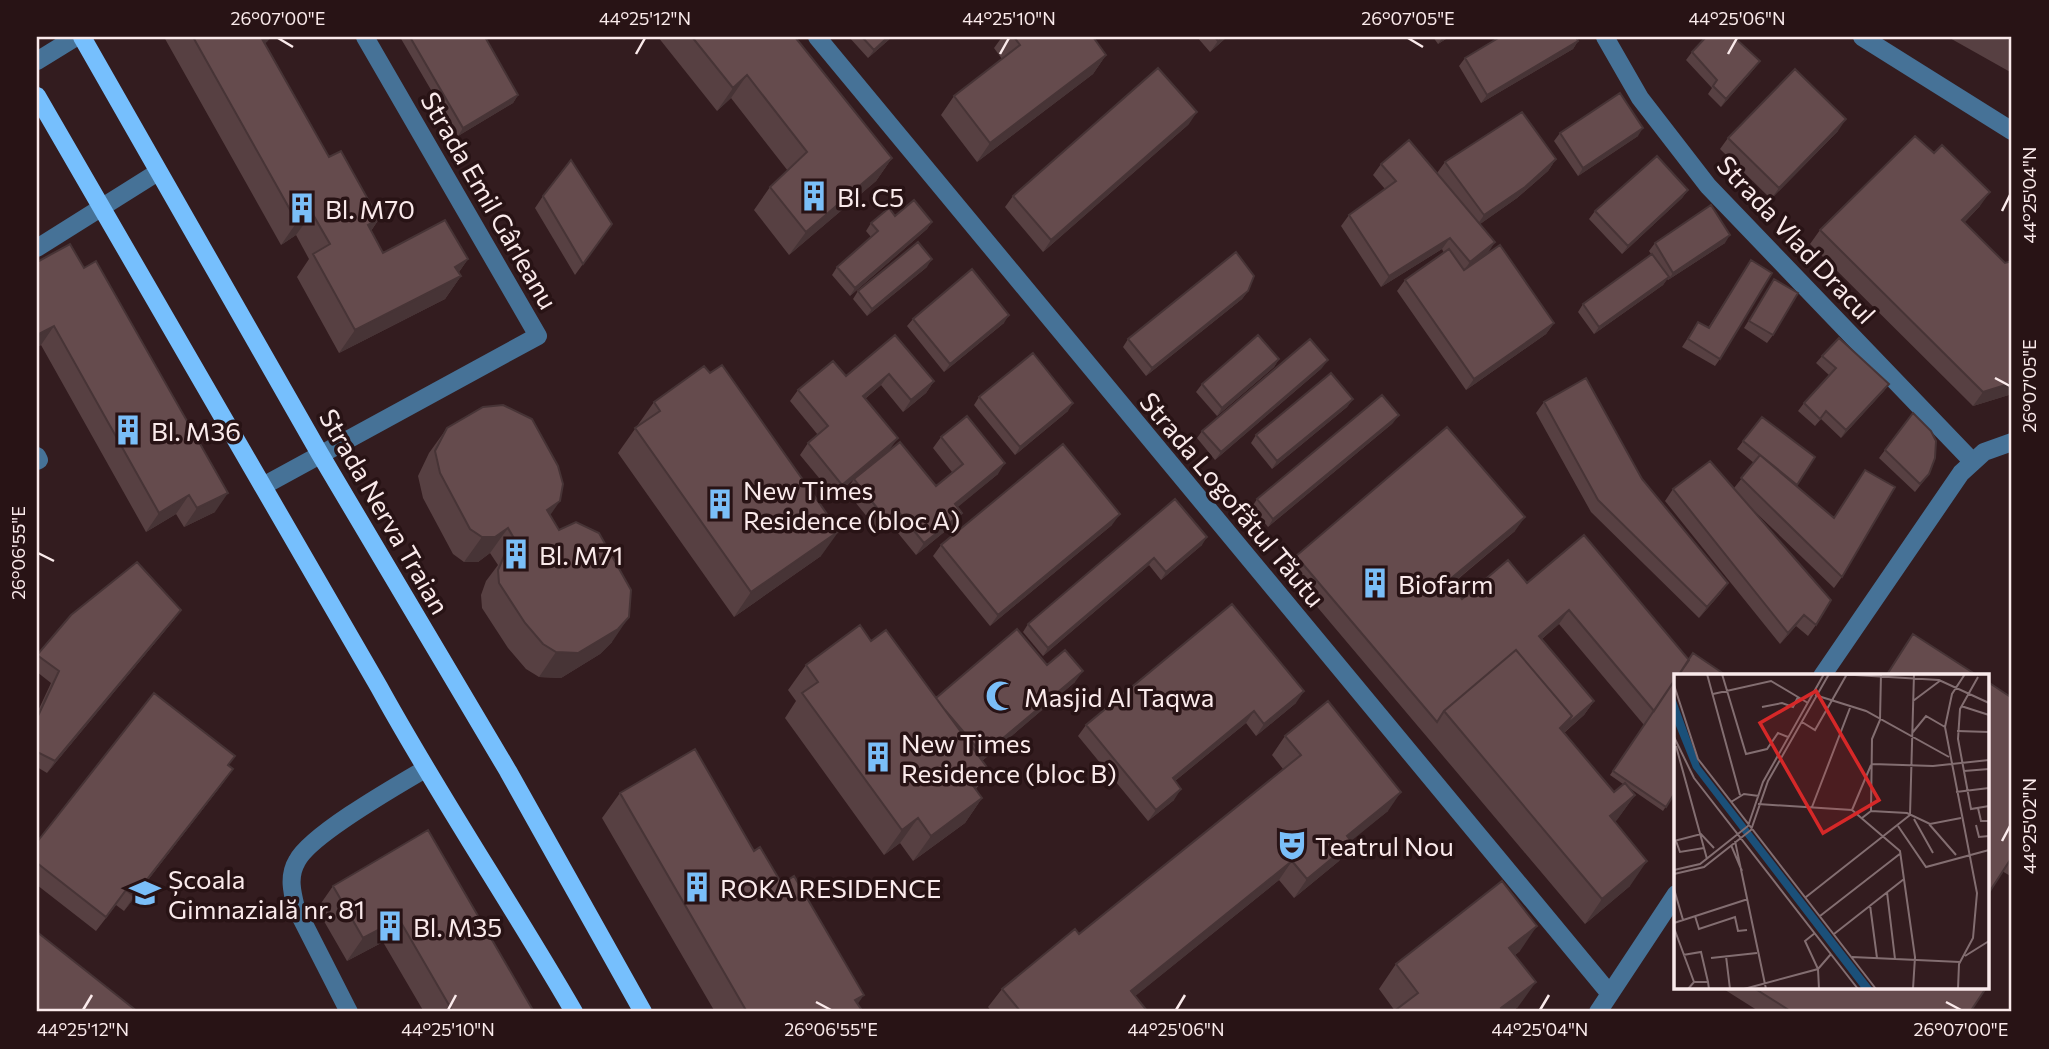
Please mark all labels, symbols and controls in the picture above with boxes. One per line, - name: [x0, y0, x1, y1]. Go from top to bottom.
- text: 26°07'00"E: [231, 7, 325, 29]
- text: 44°25'12"N: [599, 7, 691, 29]
- text: 44°25'10"N: [962, 7, 1056, 29]
- text: 26°07'05"E: [1361, 7, 1455, 29]
- text: 44°25'06"N: [1689, 7, 1785, 29]
- street label: Strada Emil Gârleanu: [415, 86, 565, 314]
- text: 44°25'04"N: [2018, 147, 2040, 243]
- street label: Strada Vlad Dracul: [1711, 149, 1883, 329]
- building icon: Bl. C5: [797, 179, 831, 213]
- place label: Bl. C5: [837, 181, 904, 212]
- building icon: Bl. M70: [285, 191, 319, 225]
- place label: Bl. M70: [325, 193, 415, 224]
- text: 26°07'05"E: [2018, 339, 2040, 433]
- street label: Strada Logofătul Tăutu: [1134, 385, 1332, 613]
- street label: Strada Nerva Traian: [314, 403, 456, 619]
- building icon: Bl. M36: [111, 413, 145, 447]
- place label: Bl. M36: [151, 415, 241, 446]
- place label: New Times Residence (bloc A): [743, 474, 960, 535]
- building icon: New Times Residence (bloc A): [703, 487, 737, 521]
- text: 26°06'55"E: [7, 506, 29, 600]
- building icon: Bl. M71: [499, 537, 533, 571]
- place label: Bl. M71: [539, 539, 623, 570]
- building icon: Biofarm: [1358, 566, 1392, 600]
- place label: Biofarm: [1398, 568, 1494, 599]
- inset map: [1674, 674, 1990, 990]
- mosque icon: Masjid Al Taqwa: [984, 679, 1018, 713]
- place label: Masjid Al Taqwa: [1024, 681, 1214, 712]
- place label: New Times Residence (bloc B): [901, 727, 1117, 788]
- building icon: New Times Residence (bloc B): [861, 740, 895, 774]
- text: 44°25'02"N: [2018, 778, 2040, 874]
- theatre icon: Teatrul Nou: [1275, 828, 1309, 862]
- place label: Teatrul Nou: [1315, 830, 1454, 861]
- place label: Școala Gimnazială nr. 81: [168, 863, 365, 924]
- building icon: ROKA RESIDENCE: [680, 870, 714, 904]
- place label: ROKA RESIDENCE: [720, 872, 941, 903]
- school or university icon: Școala Gimnazială nr. 81: [128, 876, 162, 910]
- building icon: Bl. M35: [373, 909, 407, 943]
- place label: Bl. M35: [413, 911, 502, 942]
- text: 44°25'12"N: [37, 1018, 129, 1040]
- text: 44°25'10"N: [401, 1018, 495, 1040]
- text: 26°06'55"E: [784, 1018, 878, 1040]
- text: 44°25'06"N: [1128, 1018, 1224, 1040]
- text: 44°25'04"N: [1492, 1018, 1588, 1040]
- text: 26°07'00"E: [1914, 1018, 2008, 1040]

